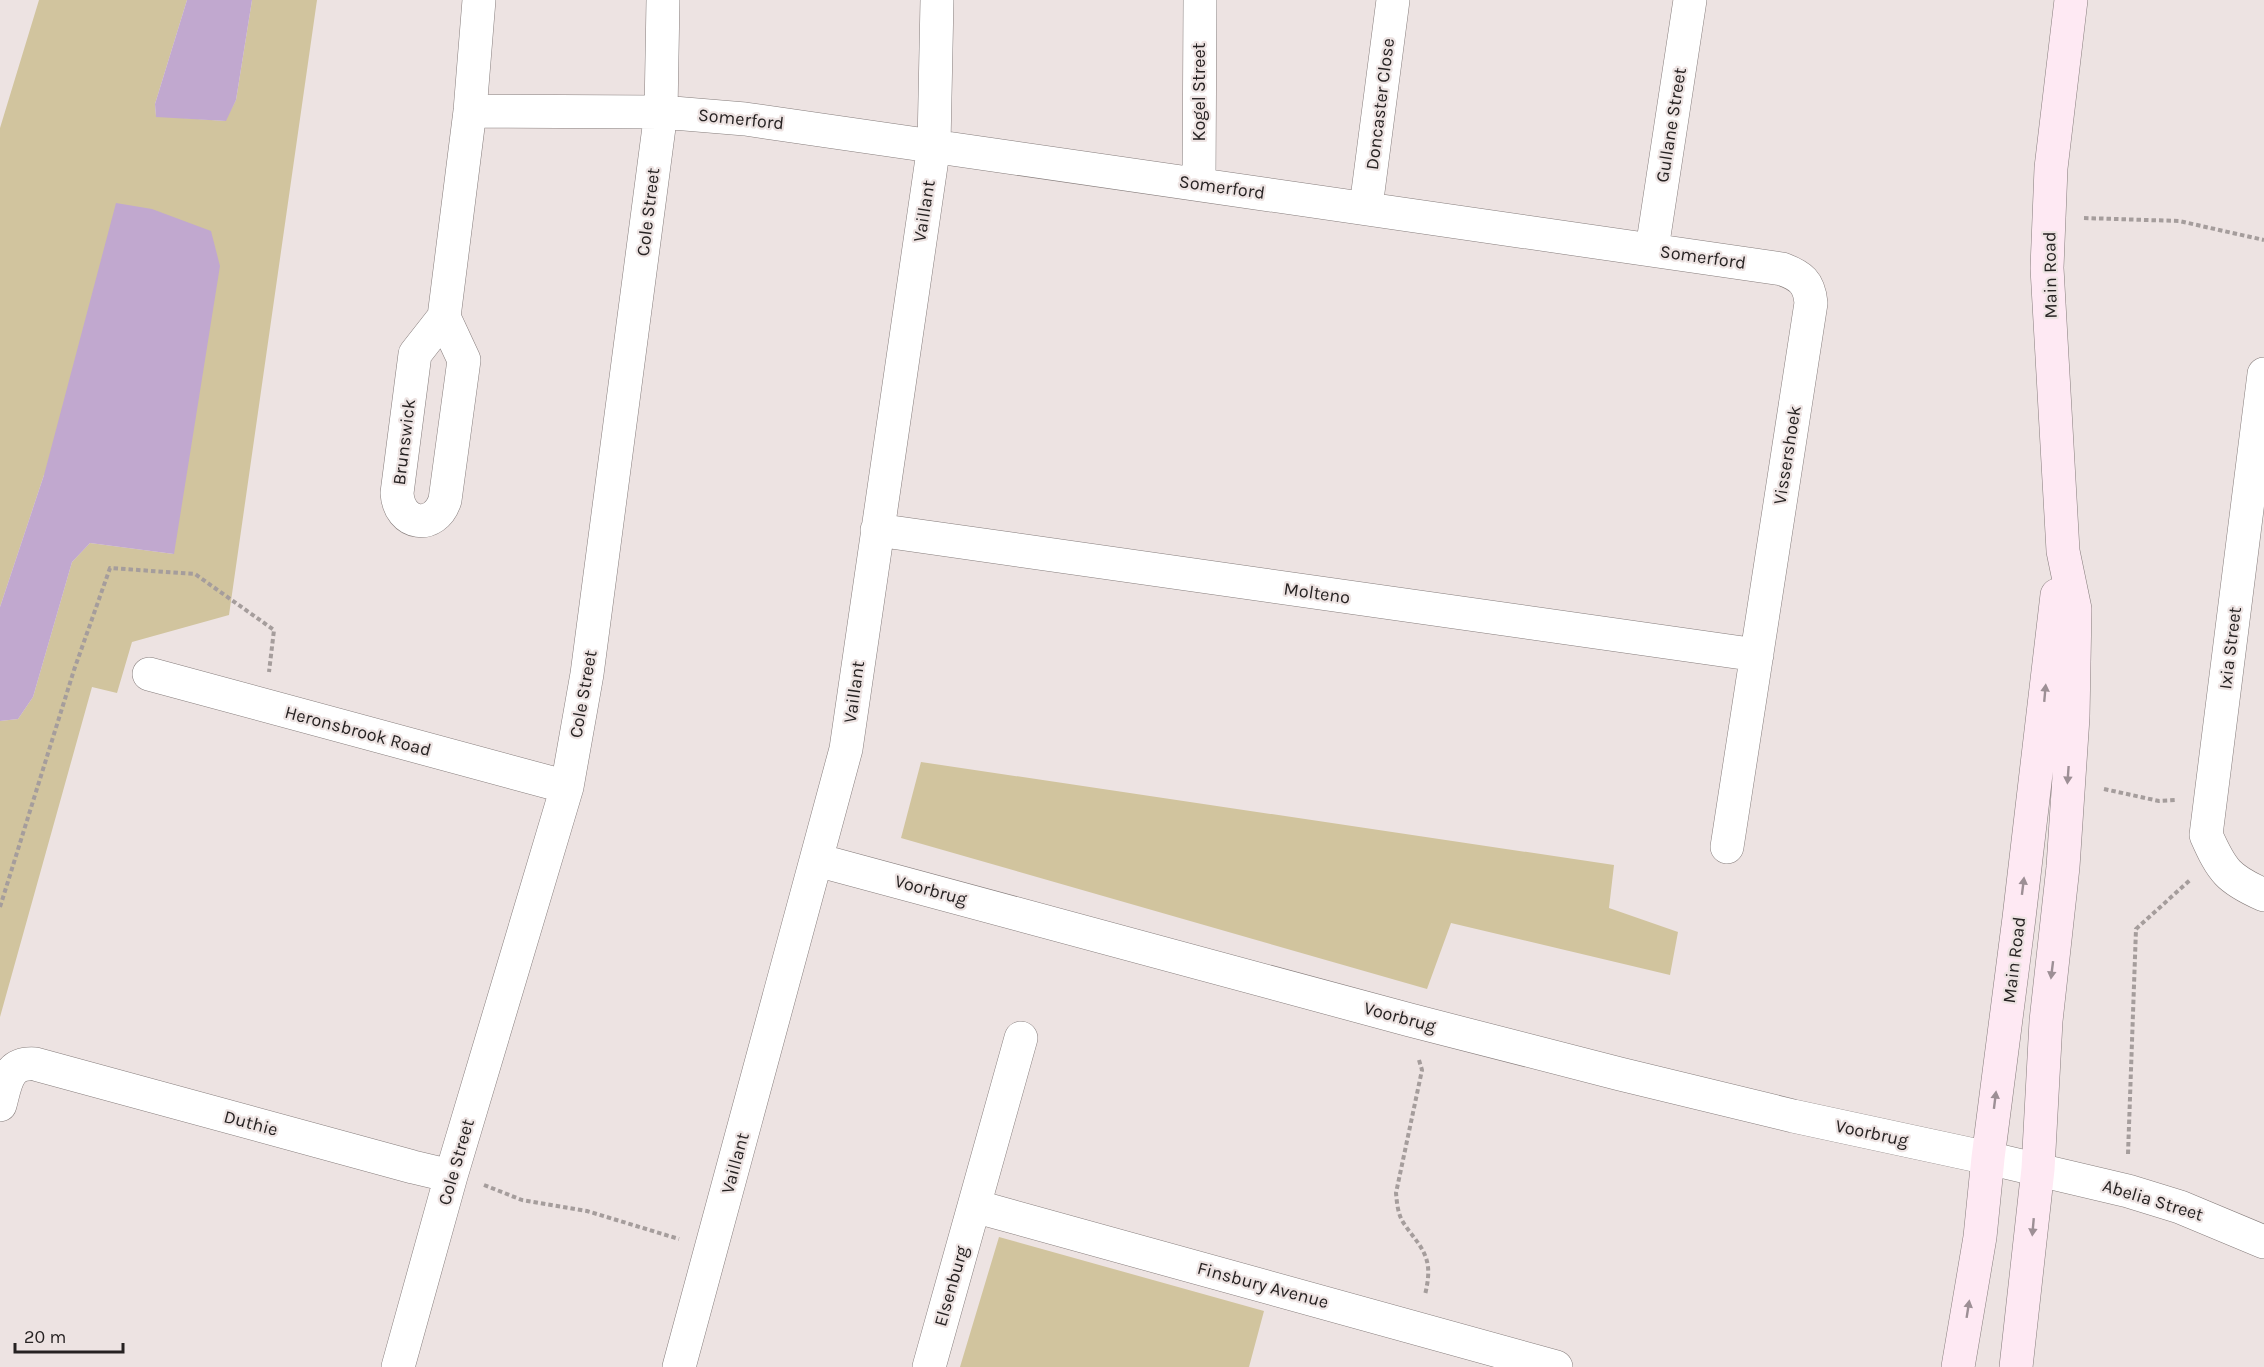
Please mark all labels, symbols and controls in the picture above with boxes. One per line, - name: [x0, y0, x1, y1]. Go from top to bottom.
- street label: Doncaster Close: [1361, 37, 1399, 171]
- street label: Kogel Street: [1188, 42, 1210, 141]
- street label: Gullane Street: [1651, 66, 1691, 184]
- street label: Somerford: [697, 104, 785, 134]
- street label: Cole Street: [632, 166, 664, 257]
- street label: Somerford: [1178, 170, 1266, 204]
- street label: Vaillant: [908, 178, 940, 244]
- street label: Main Road: [2038, 231, 2062, 319]
- street label: Somerford: [1659, 240, 1747, 274]
- street label: Brunswick: [388, 398, 420, 486]
- street label: Vissershoek: [1768, 404, 1806, 506]
- street label: Molteno: [1282, 577, 1352, 609]
- street label: Ixia Street: [2214, 605, 2246, 691]
- street label: Cole Street: [564, 648, 602, 740]
- street label: Vaillant: [839, 659, 869, 724]
- one-way arrow: [2040, 683, 2050, 702]
- street label: Heronsbrook Road: [282, 701, 434, 761]
- one-way arrow: [2064, 766, 2073, 785]
- street label: Voorbrug: [892, 870, 970, 910]
- one-way arrow: [2018, 877, 2028, 896]
- street label: Main Road: [1998, 915, 2030, 1005]
- one-way arrow: [2047, 960, 2056, 979]
- street label: Voorbrug: [1361, 997, 1439, 1037]
- one-way arrow: [1990, 1091, 1999, 1110]
- street label: Duthie: [222, 1105, 280, 1141]
- street label: Voorbrug: [1834, 1115, 1910, 1151]
- street label: Cole Street: [433, 1116, 479, 1208]
- street label: Vaillant: [716, 1130, 754, 1196]
- street label: Abelia Street: [2100, 1174, 2206, 1226]
- one-way arrow: [2028, 1218, 2037, 1237]
- street label: Elsenburg: [929, 1243, 973, 1329]
- street label: Finsbury Avenue: [1195, 1257, 1331, 1313]
- one-way arrow: [1964, 1300, 1973, 1319]
- scale bar: [15, 1316, 123, 1354]
- text: 20 m: [24, 1326, 66, 1348]

